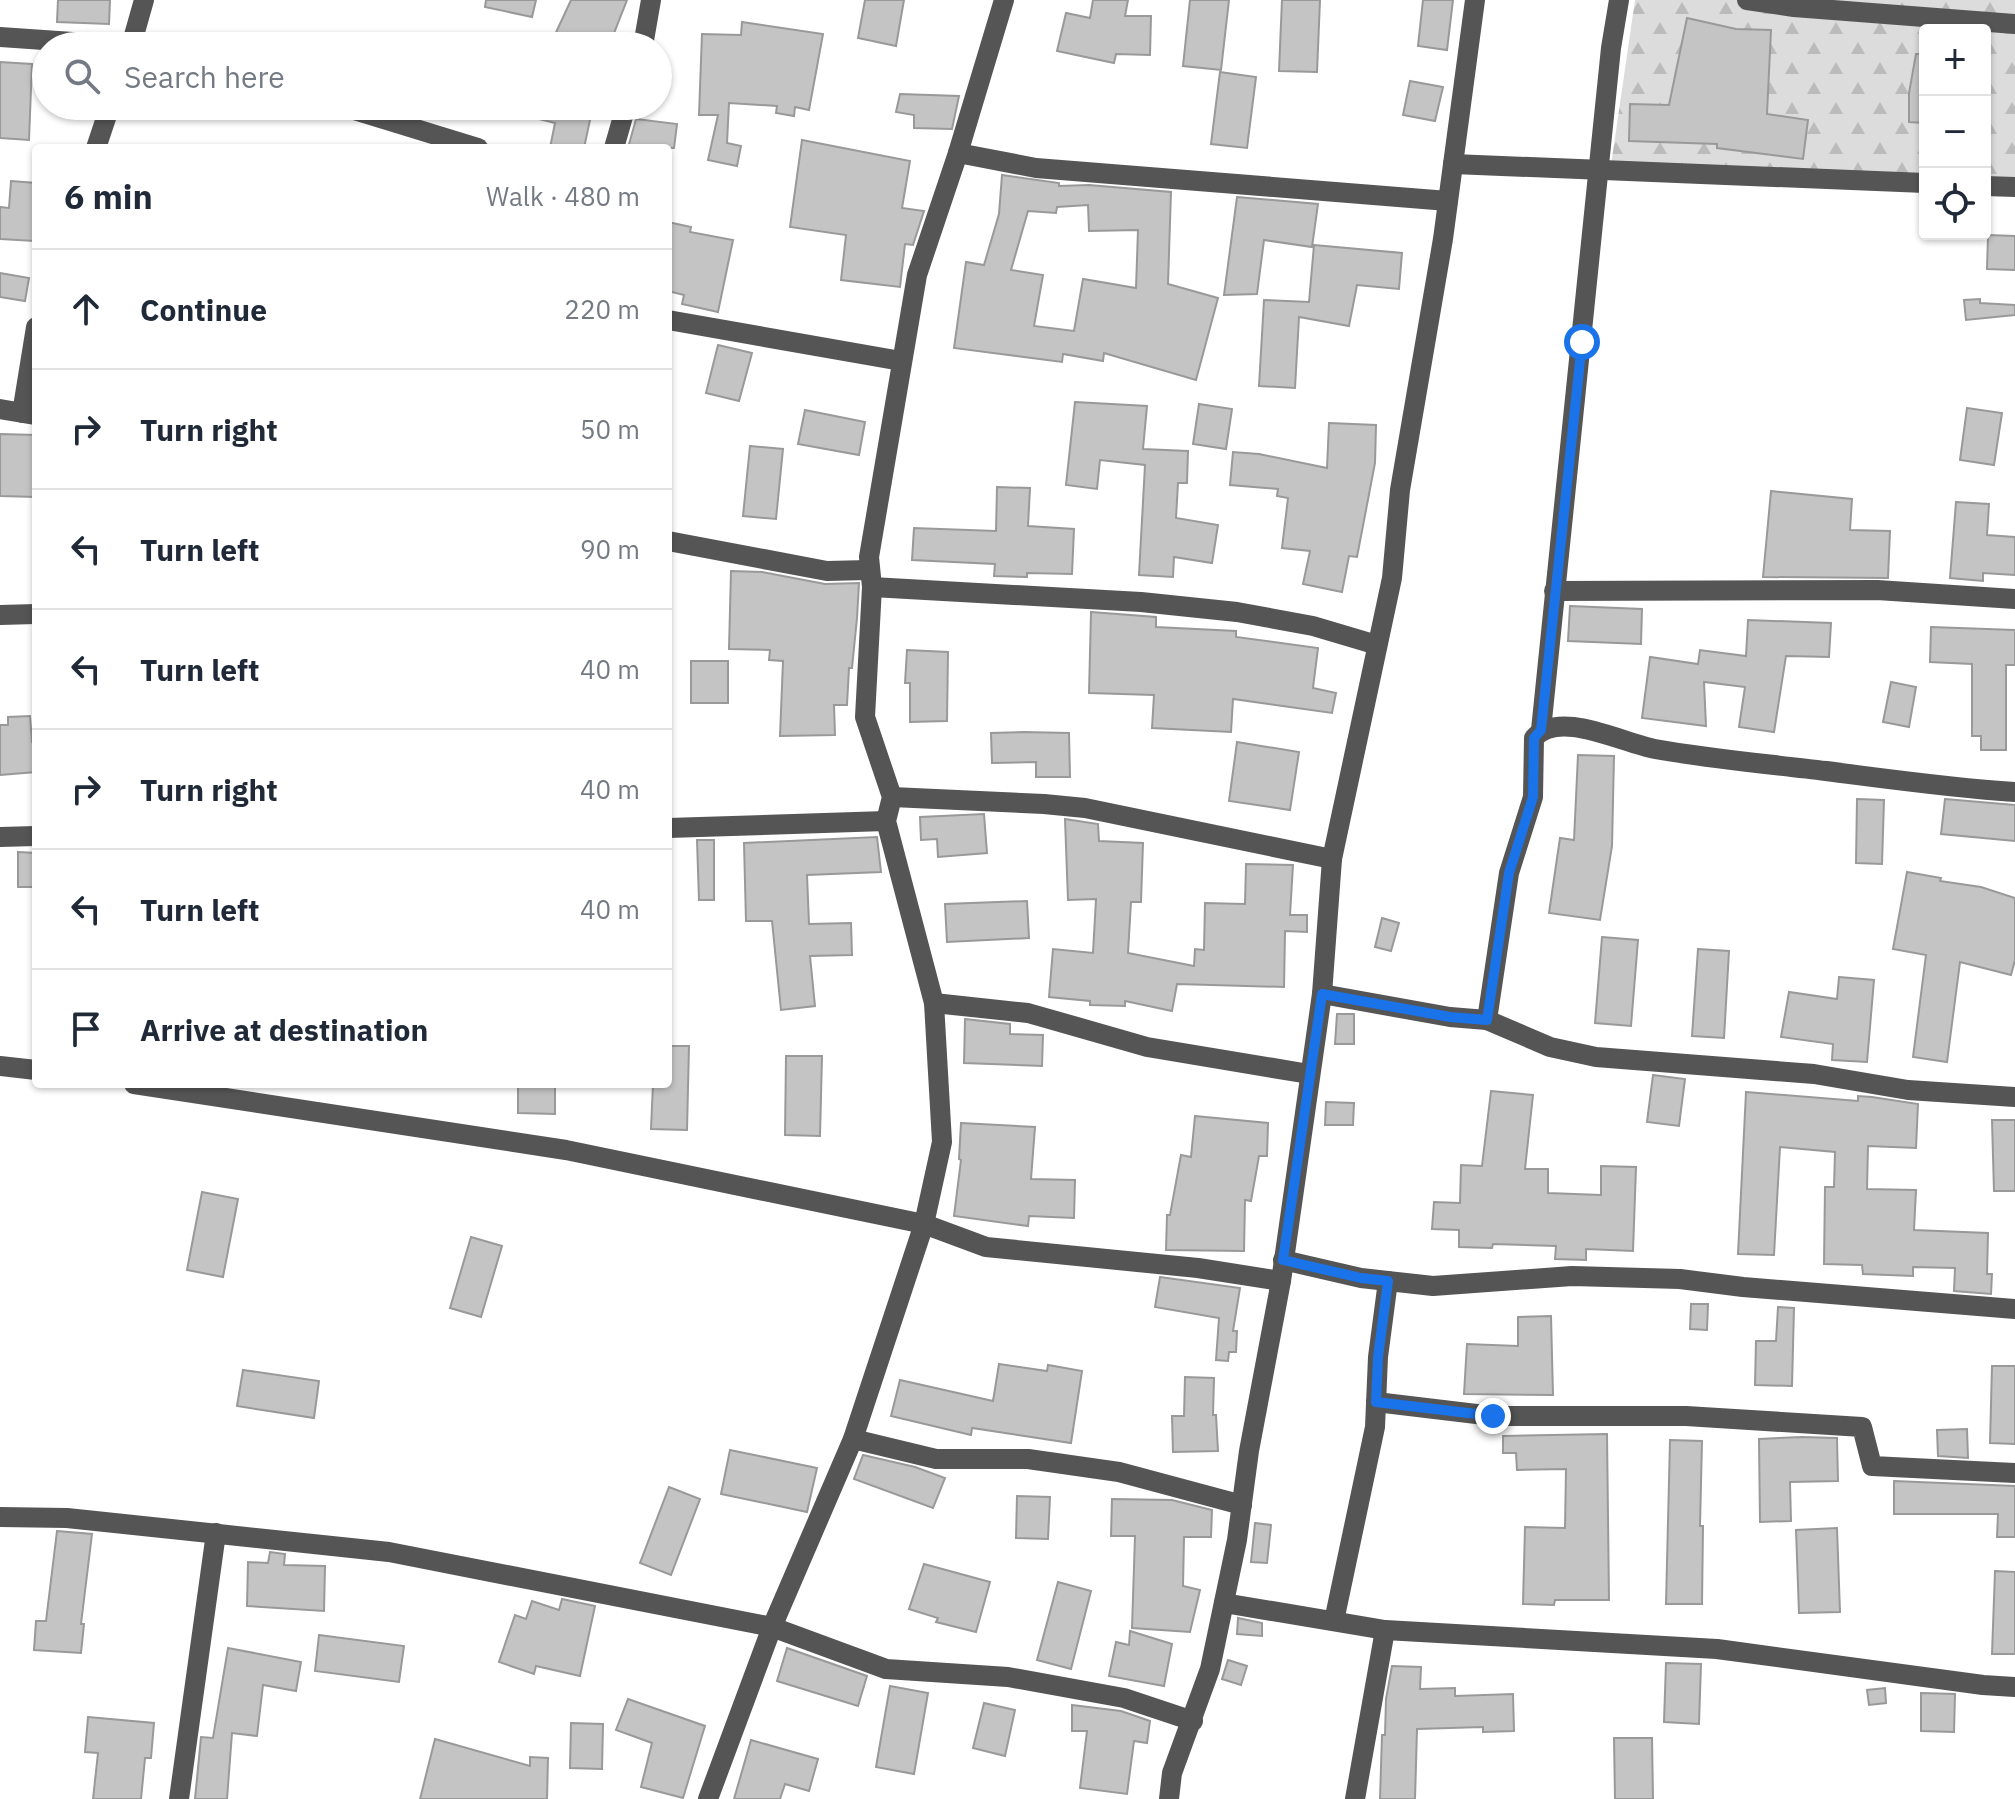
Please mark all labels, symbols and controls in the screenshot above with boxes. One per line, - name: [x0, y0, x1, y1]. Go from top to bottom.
- map controls: [1919, 24, 1991, 240]
- button: +: [1919, 24, 1991, 96]
- search box: [32, 32, 672, 120]
- icon: search: [60, 54, 104, 98]
- text: Search here: [124, 57, 285, 96]
- button: −: [1919, 96, 1991, 168]
- button: locate: [1919, 168, 1991, 240]
- text: 6 min: [64, 174, 153, 218]
- text: Walk · 480 m: [486, 179, 640, 213]
- icon: ahead: [64, 287, 108, 331]
- text: Continue: [140, 290, 267, 329]
- text: 220 m: [564, 292, 640, 326]
- route start: [1564, 324, 1600, 360]
- icon: right: [64, 407, 108, 451]
- text: Turn right: [140, 410, 278, 449]
- text: 50 m: [580, 412, 640, 446]
- icon: left: [64, 527, 108, 571]
- text: Turn left: [140, 530, 259, 569]
- text: 90 m: [580, 532, 640, 566]
- icon: left: [64, 647, 108, 691]
- text: Turn left: [140, 650, 259, 689]
- text: 40 m: [580, 652, 640, 686]
- icon: right: [64, 767, 108, 811]
- text: Turn right: [140, 770, 278, 809]
- text: 40 m: [580, 772, 640, 806]
- icon: left: [64, 887, 108, 931]
- text: Turn left: [140, 890, 259, 929]
- text: 40 m: [580, 892, 640, 926]
- icon: arrive: [64, 1007, 108, 1051]
- text: Arrive at destination: [140, 1010, 428, 1049]
- route end: [1475, 1398, 1511, 1434]

